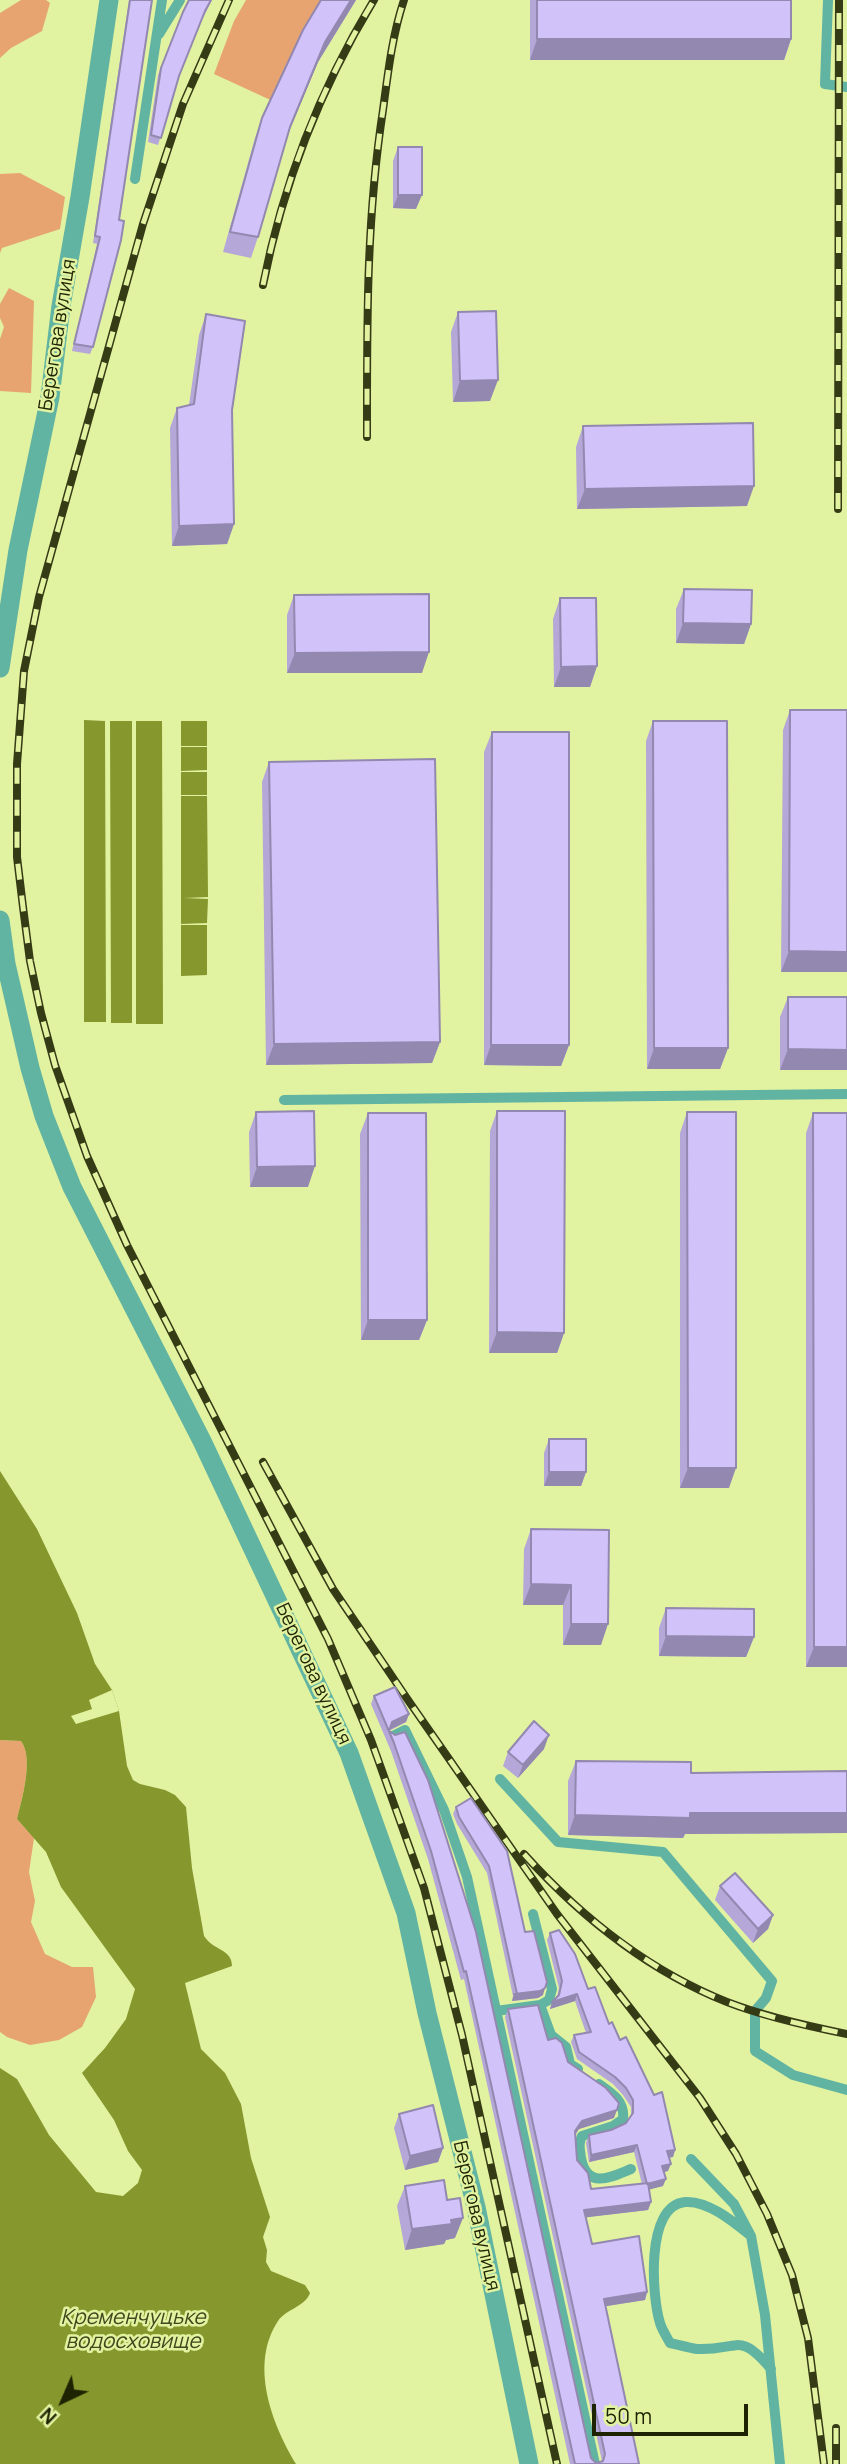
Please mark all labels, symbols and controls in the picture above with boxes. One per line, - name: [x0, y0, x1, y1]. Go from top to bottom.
- street label: Берегова вулиця: [35, 258, 81, 412]
- street label: Берегова вулиця: [270, 1600, 356, 1748]
- street label: Берегова вулиця: [448, 2139, 504, 2293]
- water label: Кременчуцьке водосховище: [60, 2305, 206, 2355]
- north arrow: [28, 2366, 98, 2436]
- scale bar: [595, 2390, 751, 2434]
- text: N: [34, 2402, 62, 2430]
- text: 50 m: [605, 2402, 652, 2430]

